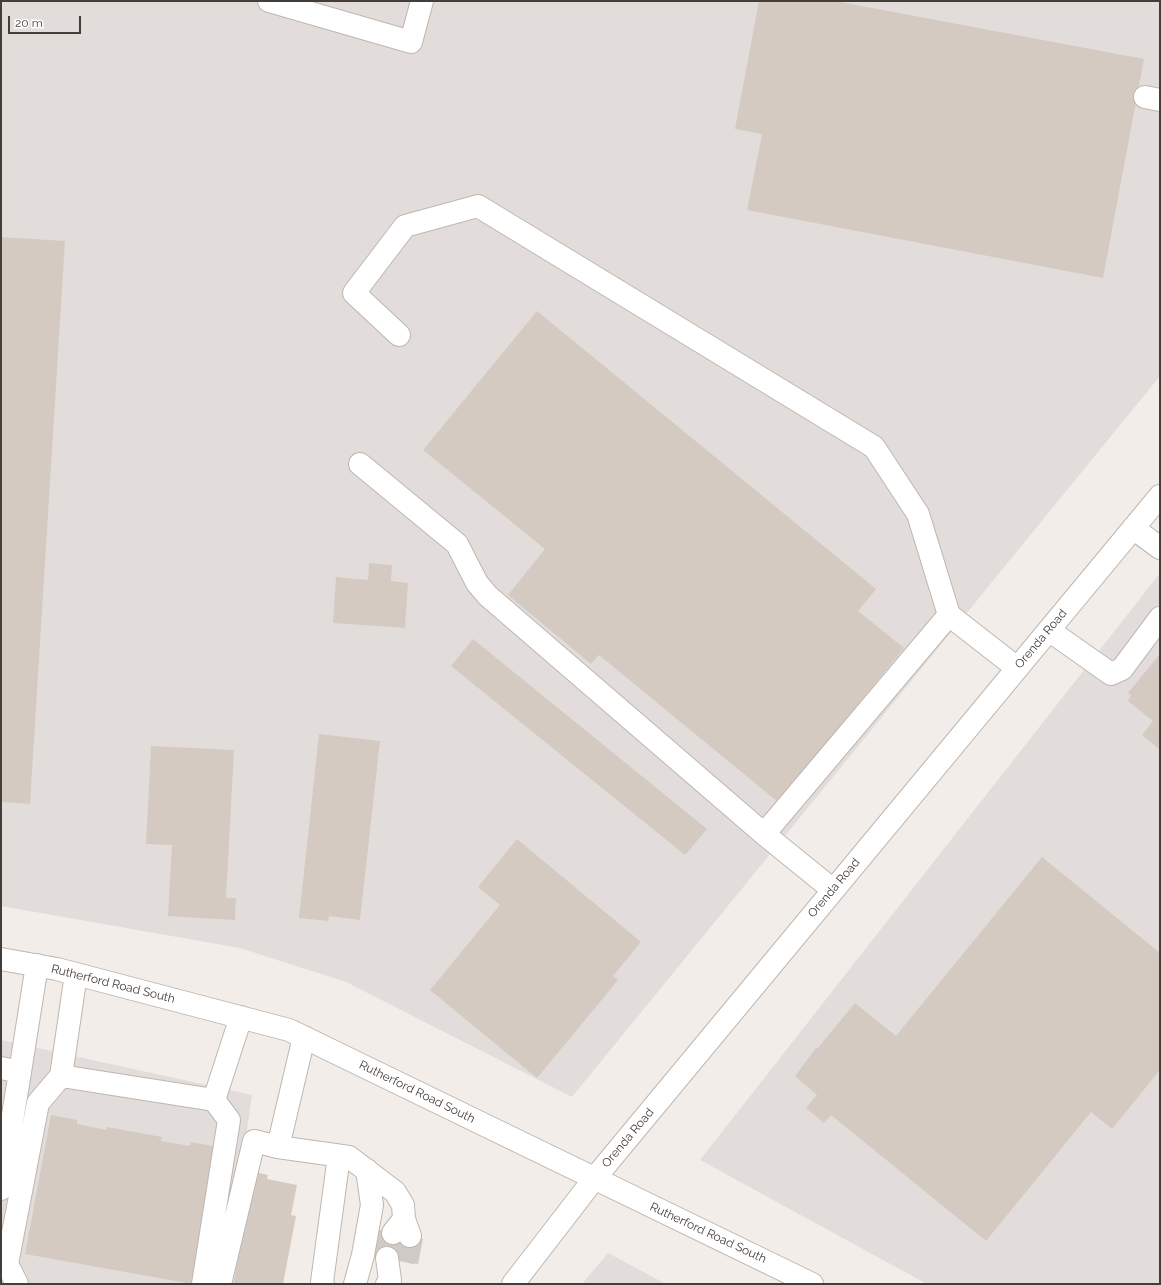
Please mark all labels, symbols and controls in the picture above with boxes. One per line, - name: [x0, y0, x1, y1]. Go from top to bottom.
- scale bar: [10, 8, 83, 34]
- text: 20 m: [15, 16, 43, 30]
- street label: Orenda Road: [1012, 606, 1070, 672]
- street label: Orenda Road: [805, 855, 863, 921]
- street label: Rutherford Road South: [50, 962, 176, 1006]
- street label: Rutherford Road South: [357, 1058, 477, 1126]
- street label: Orenda Road: [599, 1105, 657, 1171]
- street label: Rutherford Road South: [647, 1200, 769, 1266]

